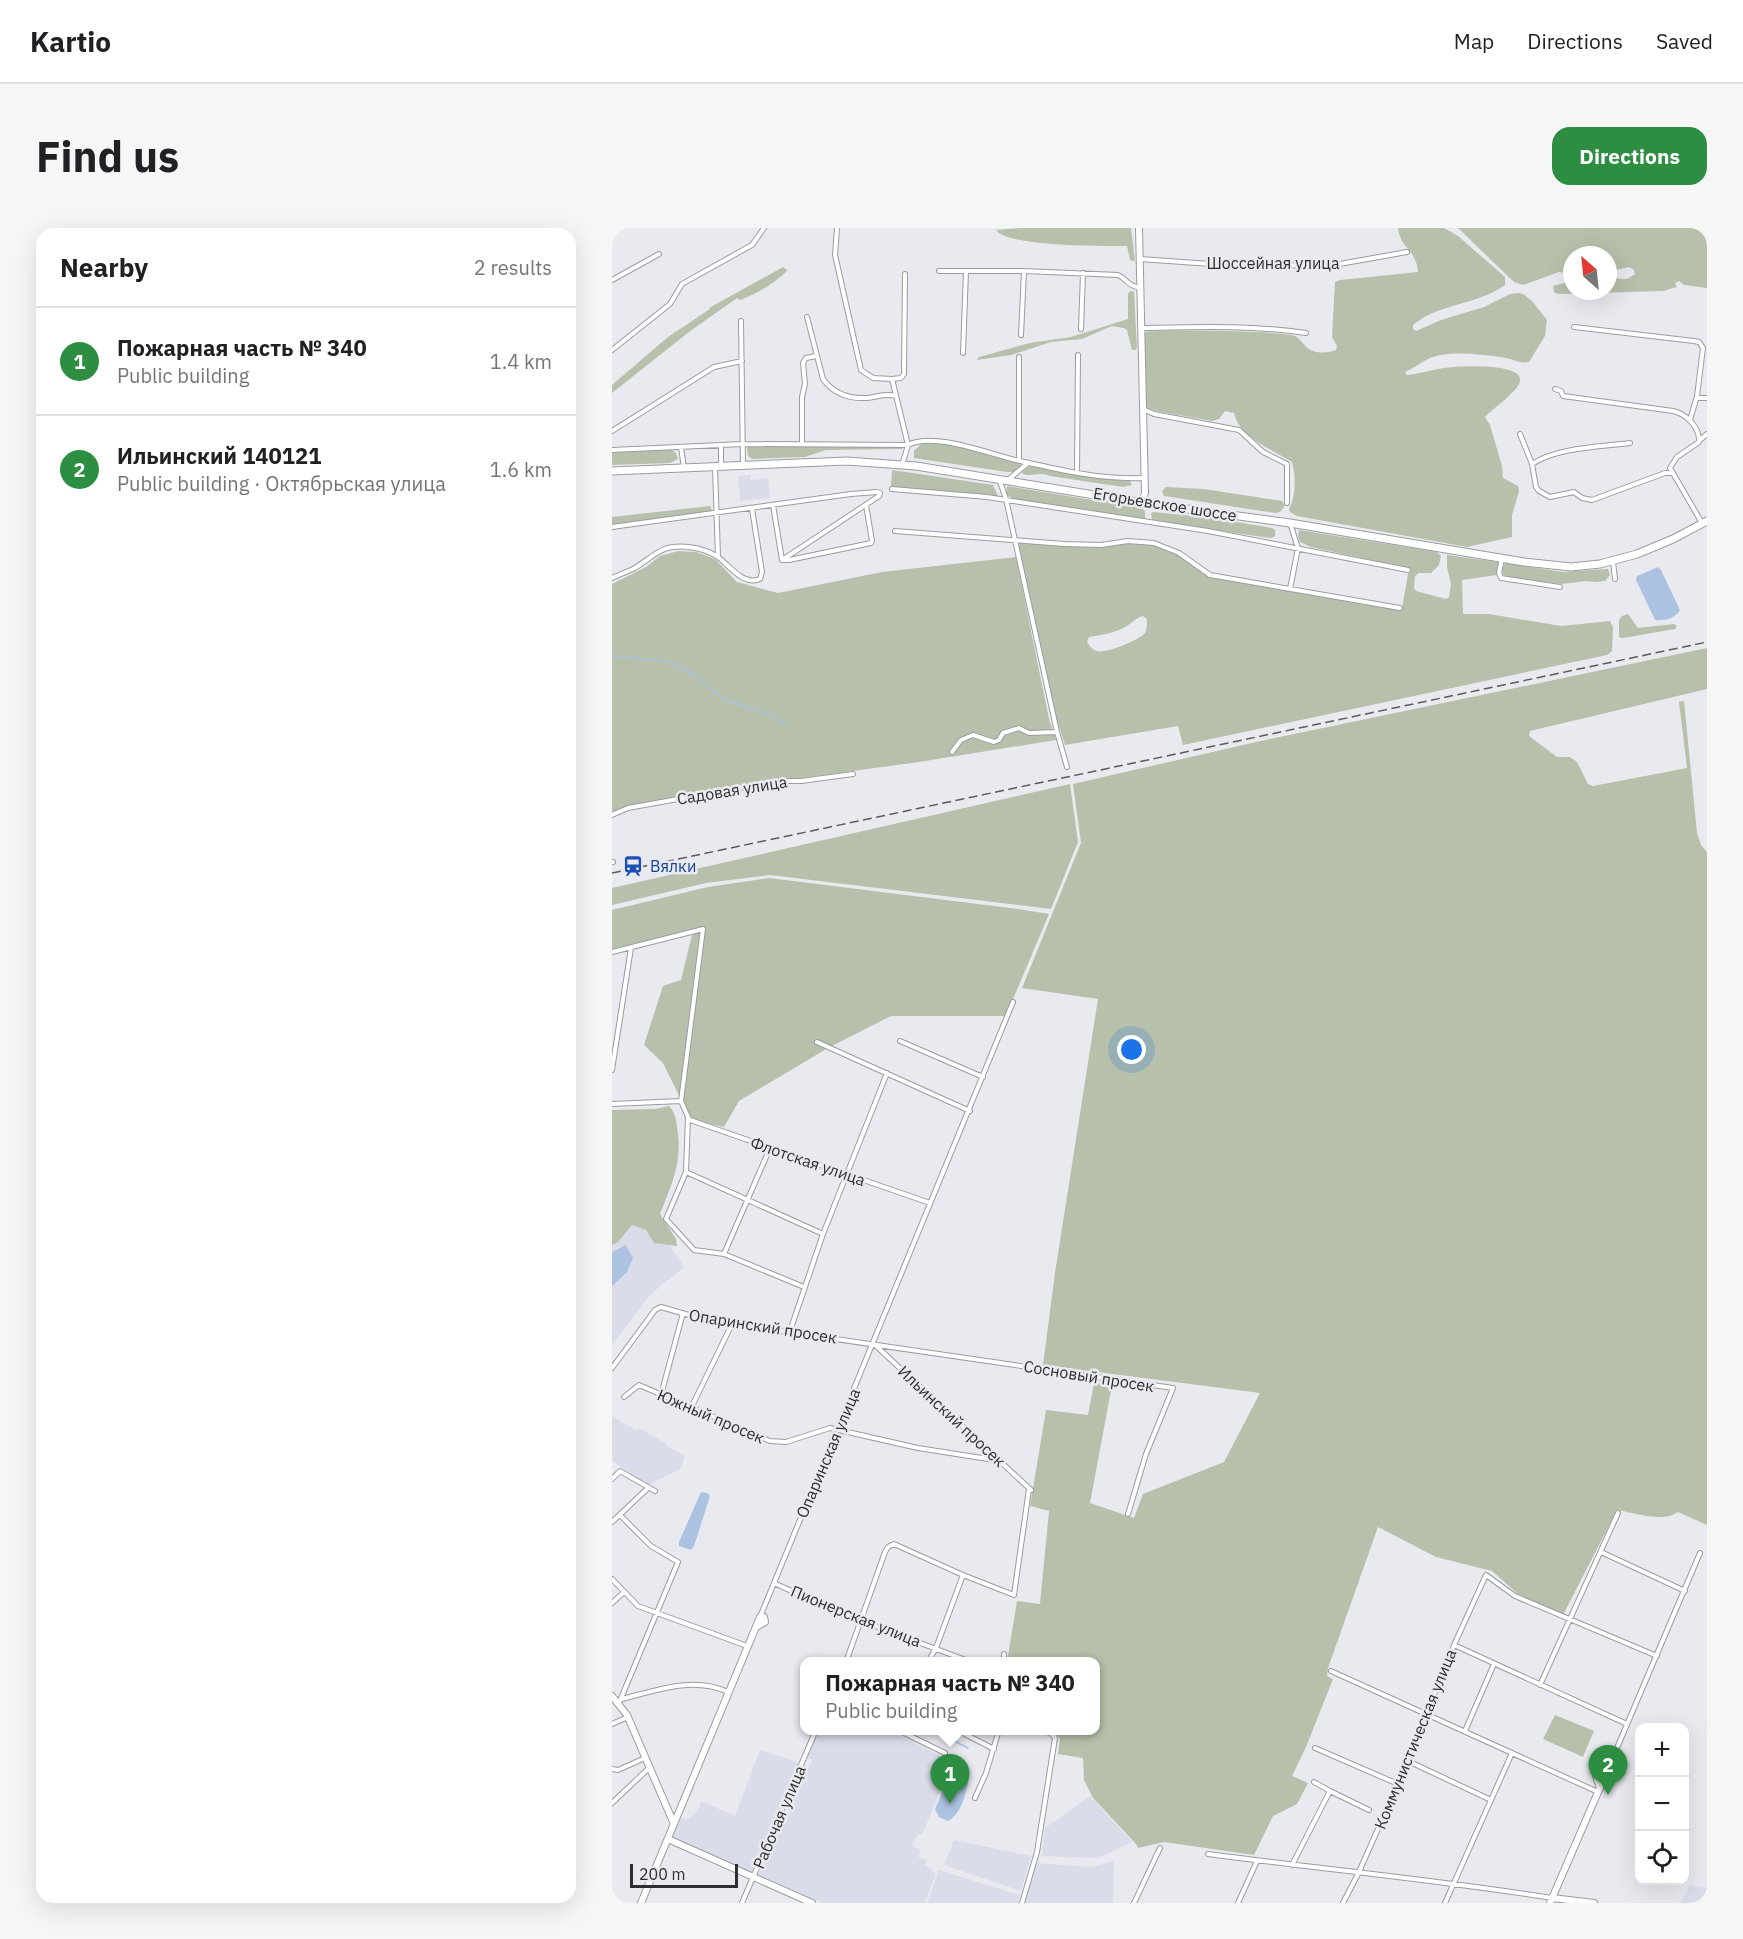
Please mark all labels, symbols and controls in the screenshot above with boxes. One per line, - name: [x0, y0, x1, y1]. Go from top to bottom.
- text: Kartio: [30, 23, 111, 60]
- text: Map: [1454, 27, 1494, 55]
- text: Directions: [1527, 27, 1623, 55]
- text: Saved: [1656, 27, 1713, 55]
- button: Directions: [1552, 127, 1707, 185]
- text: Find us: [36, 129, 179, 184]
- north arrow: [1563, 246, 1617, 300]
- text: Nearby: [60, 250, 148, 284]
- street label: Шоссейная улица: [1207, 253, 1340, 273]
- text: 2 results: [474, 254, 552, 281]
- text: Пожарная часть № 340: [117, 333, 367, 362]
- text: 1: [74, 348, 86, 375]
- text: 1.4 km: [490, 348, 552, 375]
- text: Public building: [117, 362, 249, 389]
- text: Ильинский 140121: [117, 441, 321, 470]
- text: 2: [74, 456, 86, 483]
- text: 1.6 km: [490, 456, 552, 483]
- text: Public building · Октябрьская улица: [117, 470, 446, 497]
- street label: Егорьевское шоссе: [1092, 483, 1238, 525]
- street label: Садовая улица: [675, 771, 789, 809]
- station icon: Вялки: [621, 854, 645, 878]
- place label: Вялки: [650, 856, 696, 876]
- your location: [1117, 1035, 1146, 1064]
- street label: Флотская улица: [748, 1132, 869, 1190]
- street label: Опаринский просек: [688, 1304, 839, 1348]
- street label: Сосновый просек: [1022, 1356, 1156, 1396]
- street label: Ильинский просек: [894, 1361, 1010, 1471]
- street label: Южный просек: [654, 1384, 768, 1448]
- street label: Опаринская улица: [792, 1385, 865, 1521]
- street label: Пионерская улица: [788, 1581, 925, 1651]
- street label: Коммунистическая улица: [1370, 1646, 1461, 1832]
- popup: [800, 1657, 1100, 1735]
- text: Пожарная часть № 340: [825, 1668, 1075, 1697]
- text: Public building: [825, 1697, 957, 1724]
- map controls: [1635, 1723, 1689, 1885]
- button: +: [1635, 1723, 1689, 1777]
- pin: 2: [1588, 1746, 1628, 1795]
- pin: 1: [930, 1754, 970, 1804]
- street label: Рабочая улица: [748, 1762, 810, 1872]
- button: −: [1635, 1777, 1689, 1831]
- button: locate: [1635, 1831, 1689, 1885]
- scale bar: [630, 1861, 738, 1888]
- text: 200 m: [639, 1864, 686, 1884]

